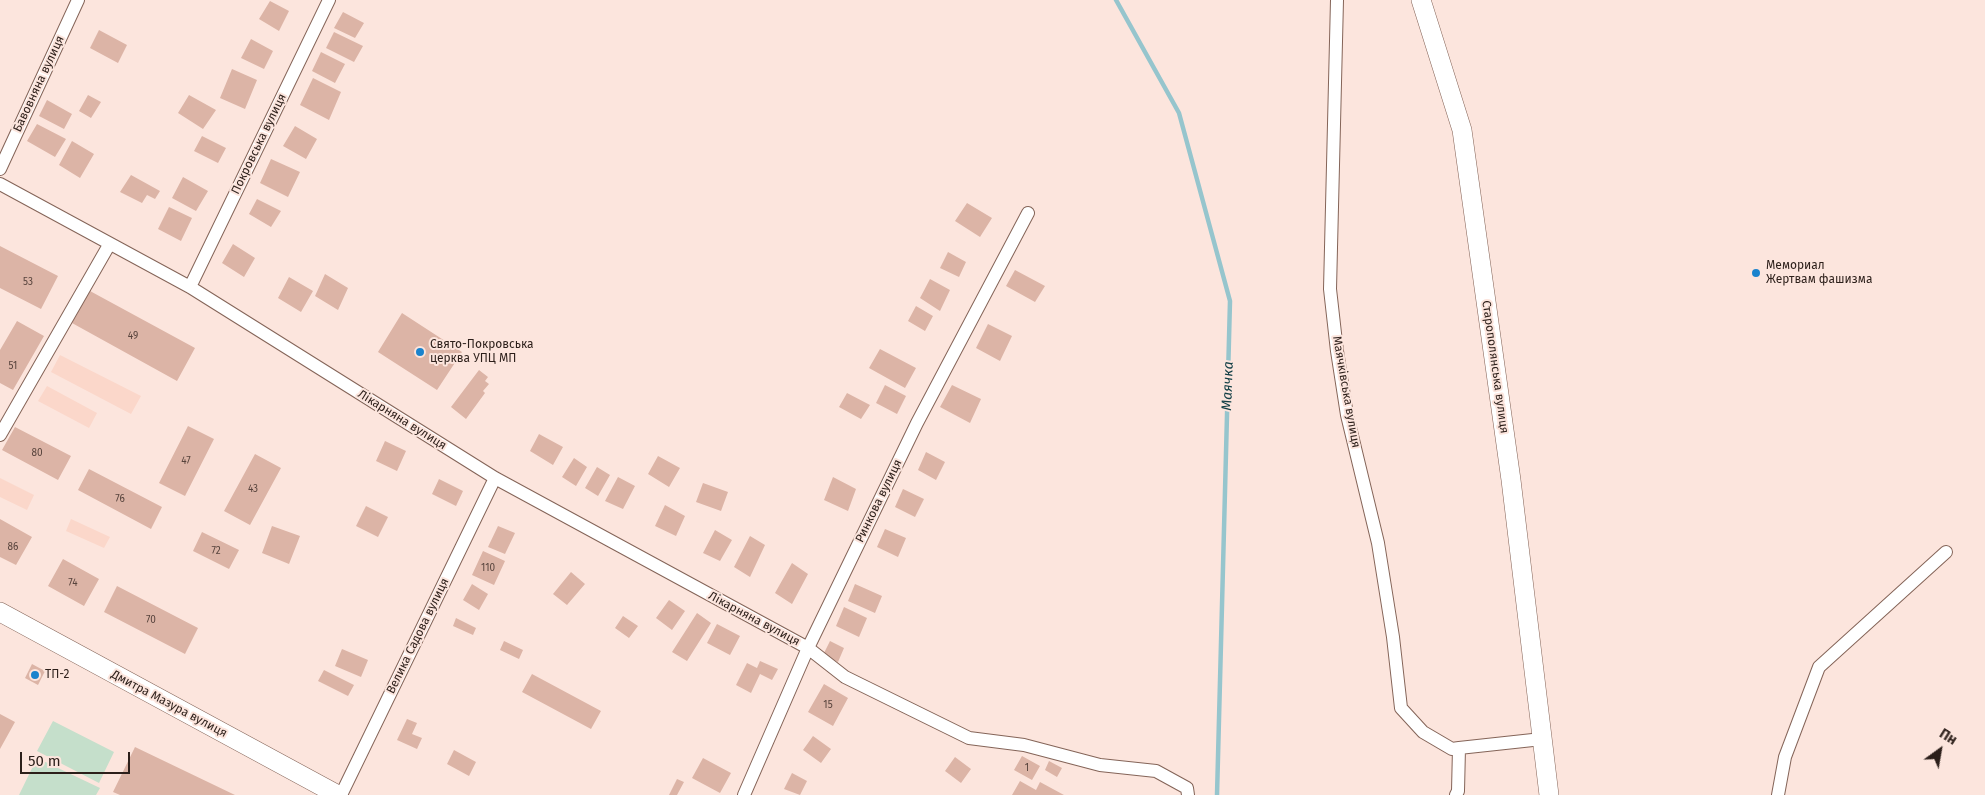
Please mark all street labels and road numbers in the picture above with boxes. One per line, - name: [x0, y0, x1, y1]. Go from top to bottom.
- street label: Бавовняна вулиця: [10, 34, 68, 134]
- street label: Покровська вулиця: [228, 91, 290, 197]
- street label: Старополянська вулиця: [1479, 300, 1511, 434]
- street label: Маячківська вулиця: [1329, 335, 1363, 449]
- street label: Лікарняна вулиця: [355, 387, 449, 453]
- street label: Ринкова вулиця: [853, 457, 905, 545]
- street label: Велика Садова вулиця: [384, 576, 452, 696]
- street label: Лікарняна вулиця: [706, 589, 802, 649]
- street label: Дмитра Мазура вулиця: [109, 667, 229, 741]

